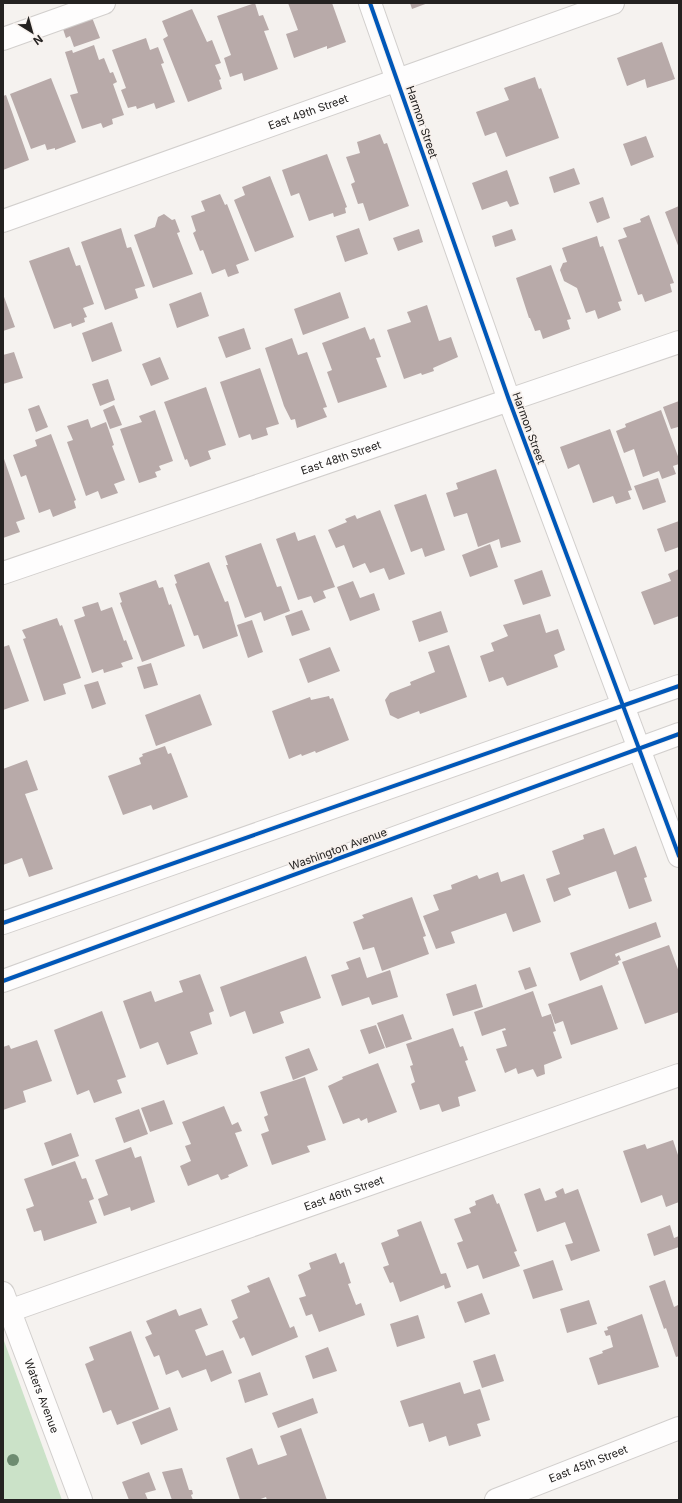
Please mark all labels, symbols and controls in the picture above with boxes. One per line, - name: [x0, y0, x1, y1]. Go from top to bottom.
- north arrow: [12, 12, 52, 52]
- text: N: [30, 32, 46, 48]
- street label: Harmon Street: [403, 84, 441, 160]
- street label: East 49th Street: [266, 91, 350, 133]
- street label: Harmon Street: [510, 390, 549, 466]
- street label: East 48th Street: [299, 437, 383, 478]
- street label: Washington Avenue: [287, 825, 389, 873]
- street label: East 46th Street: [302, 1172, 386, 1214]
- street label: Waters Avenue: [21, 1357, 62, 1435]
- street label: East 45th Street: [547, 1442, 630, 1486]

